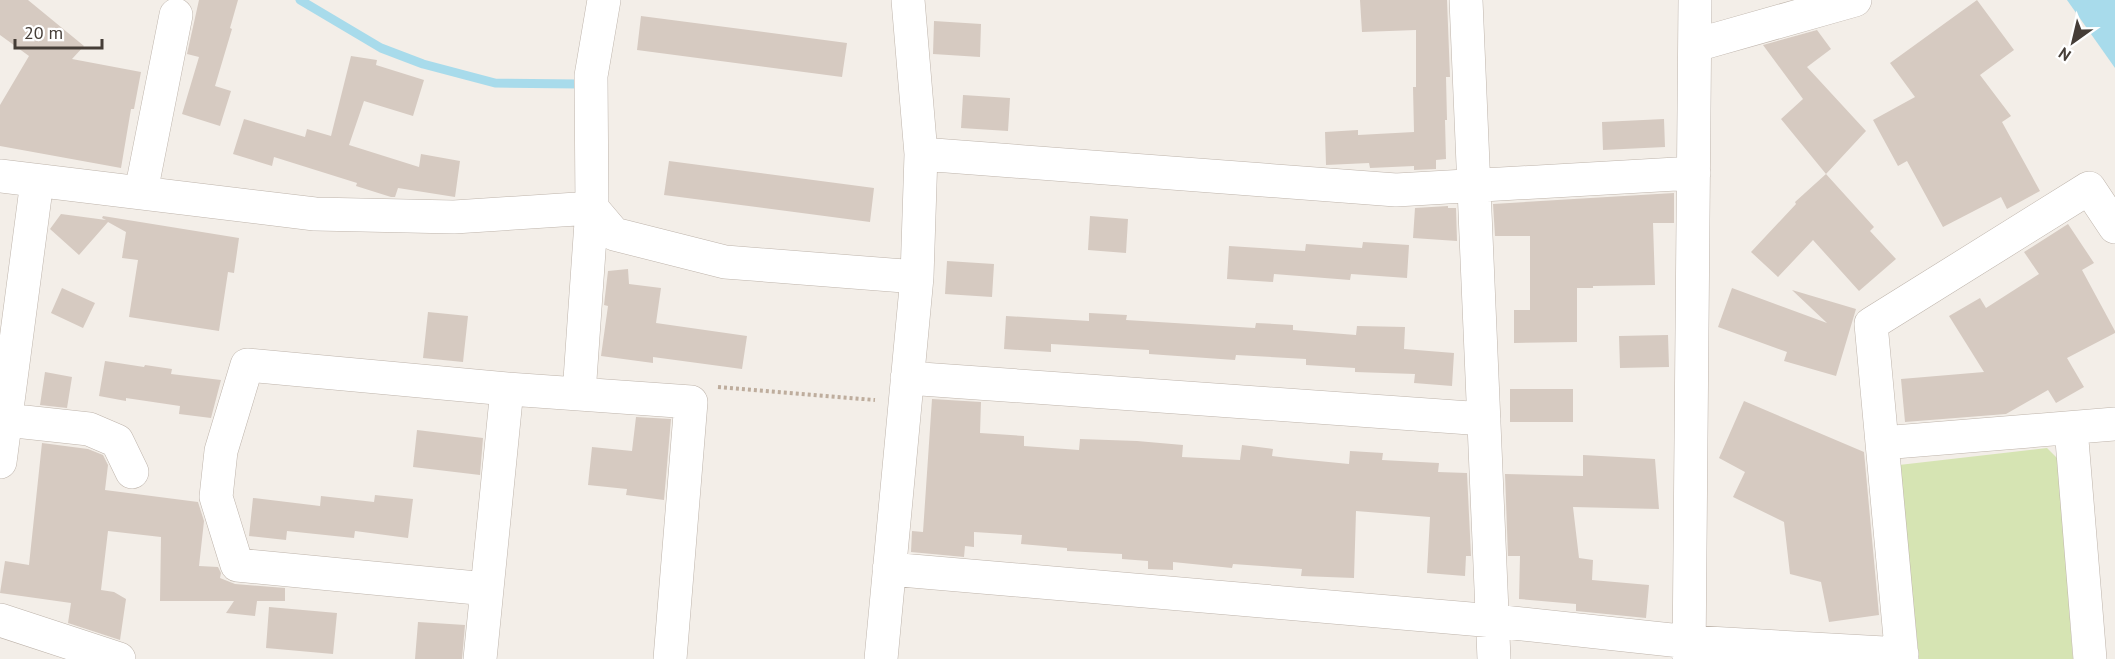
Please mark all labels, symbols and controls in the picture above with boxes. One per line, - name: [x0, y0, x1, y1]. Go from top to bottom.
- scale bar: [15, 12, 102, 50]
- north arrow: [2043, 12, 2103, 72]
- text: 20 m: [24, 21, 63, 44]
- text: N: [2055, 43, 2075, 66]

